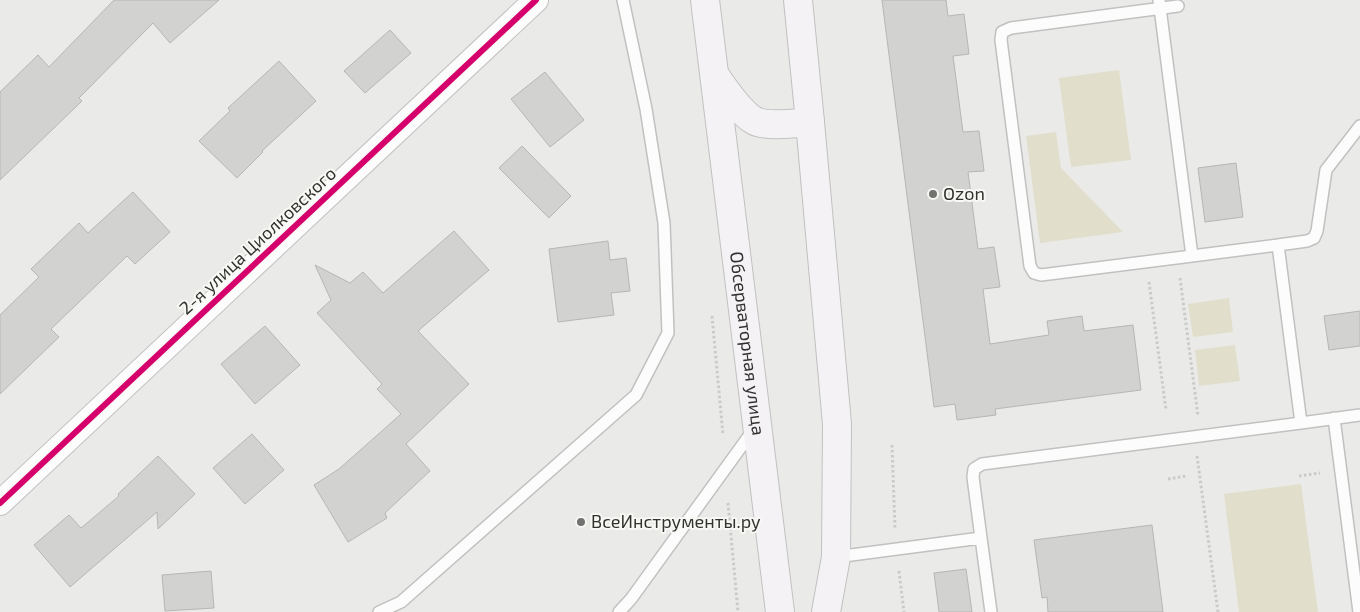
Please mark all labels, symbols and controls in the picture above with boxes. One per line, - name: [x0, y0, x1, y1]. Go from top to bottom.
- street label: 2-я улица Циолковского: [174, 162, 340, 319]
- place label: Ozon: [943, 182, 985, 204]
- marker: Ozon: [927, 188, 939, 200]
- street label: Обсерваторная улица: [726, 250, 770, 437]
- place label: ВсеИнструменты.ру: [591, 510, 761, 532]
- marker: ВсеИнструменты.ру: [575, 516, 587, 528]

